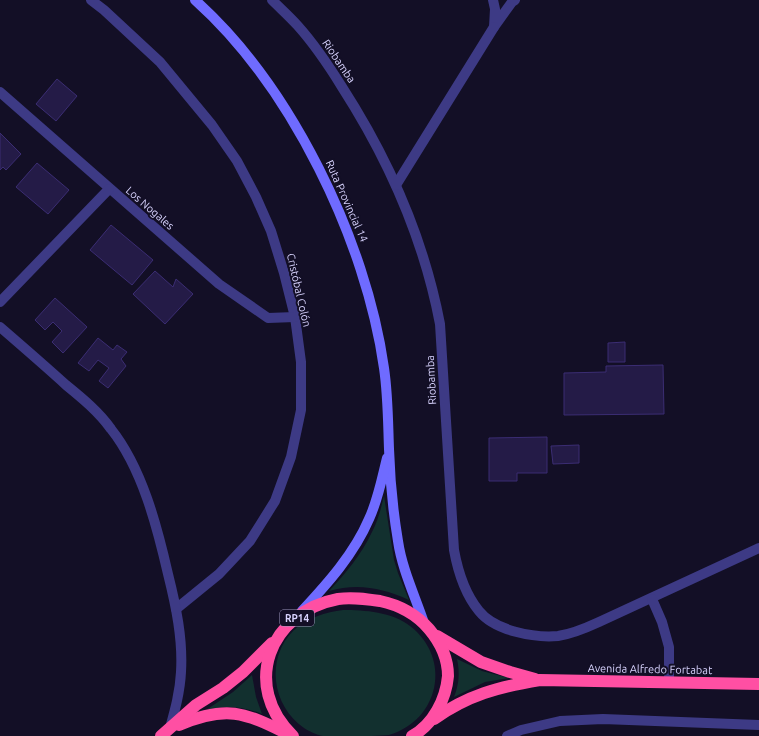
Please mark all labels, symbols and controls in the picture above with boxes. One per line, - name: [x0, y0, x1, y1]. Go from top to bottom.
- street label: Riobamba: [320, 37, 358, 85]
- street label: Ruta Provincial 14: [324, 158, 370, 244]
- street label: Los Nogales: [124, 184, 176, 232]
- street label: Cristóbal Colón: [285, 252, 313, 328]
- street label: Riobamba: [424, 355, 438, 405]
- road number: RP14: [280, 610, 314, 626]
- street label: Avenida Alfredo Fortabat: [588, 662, 713, 676]

